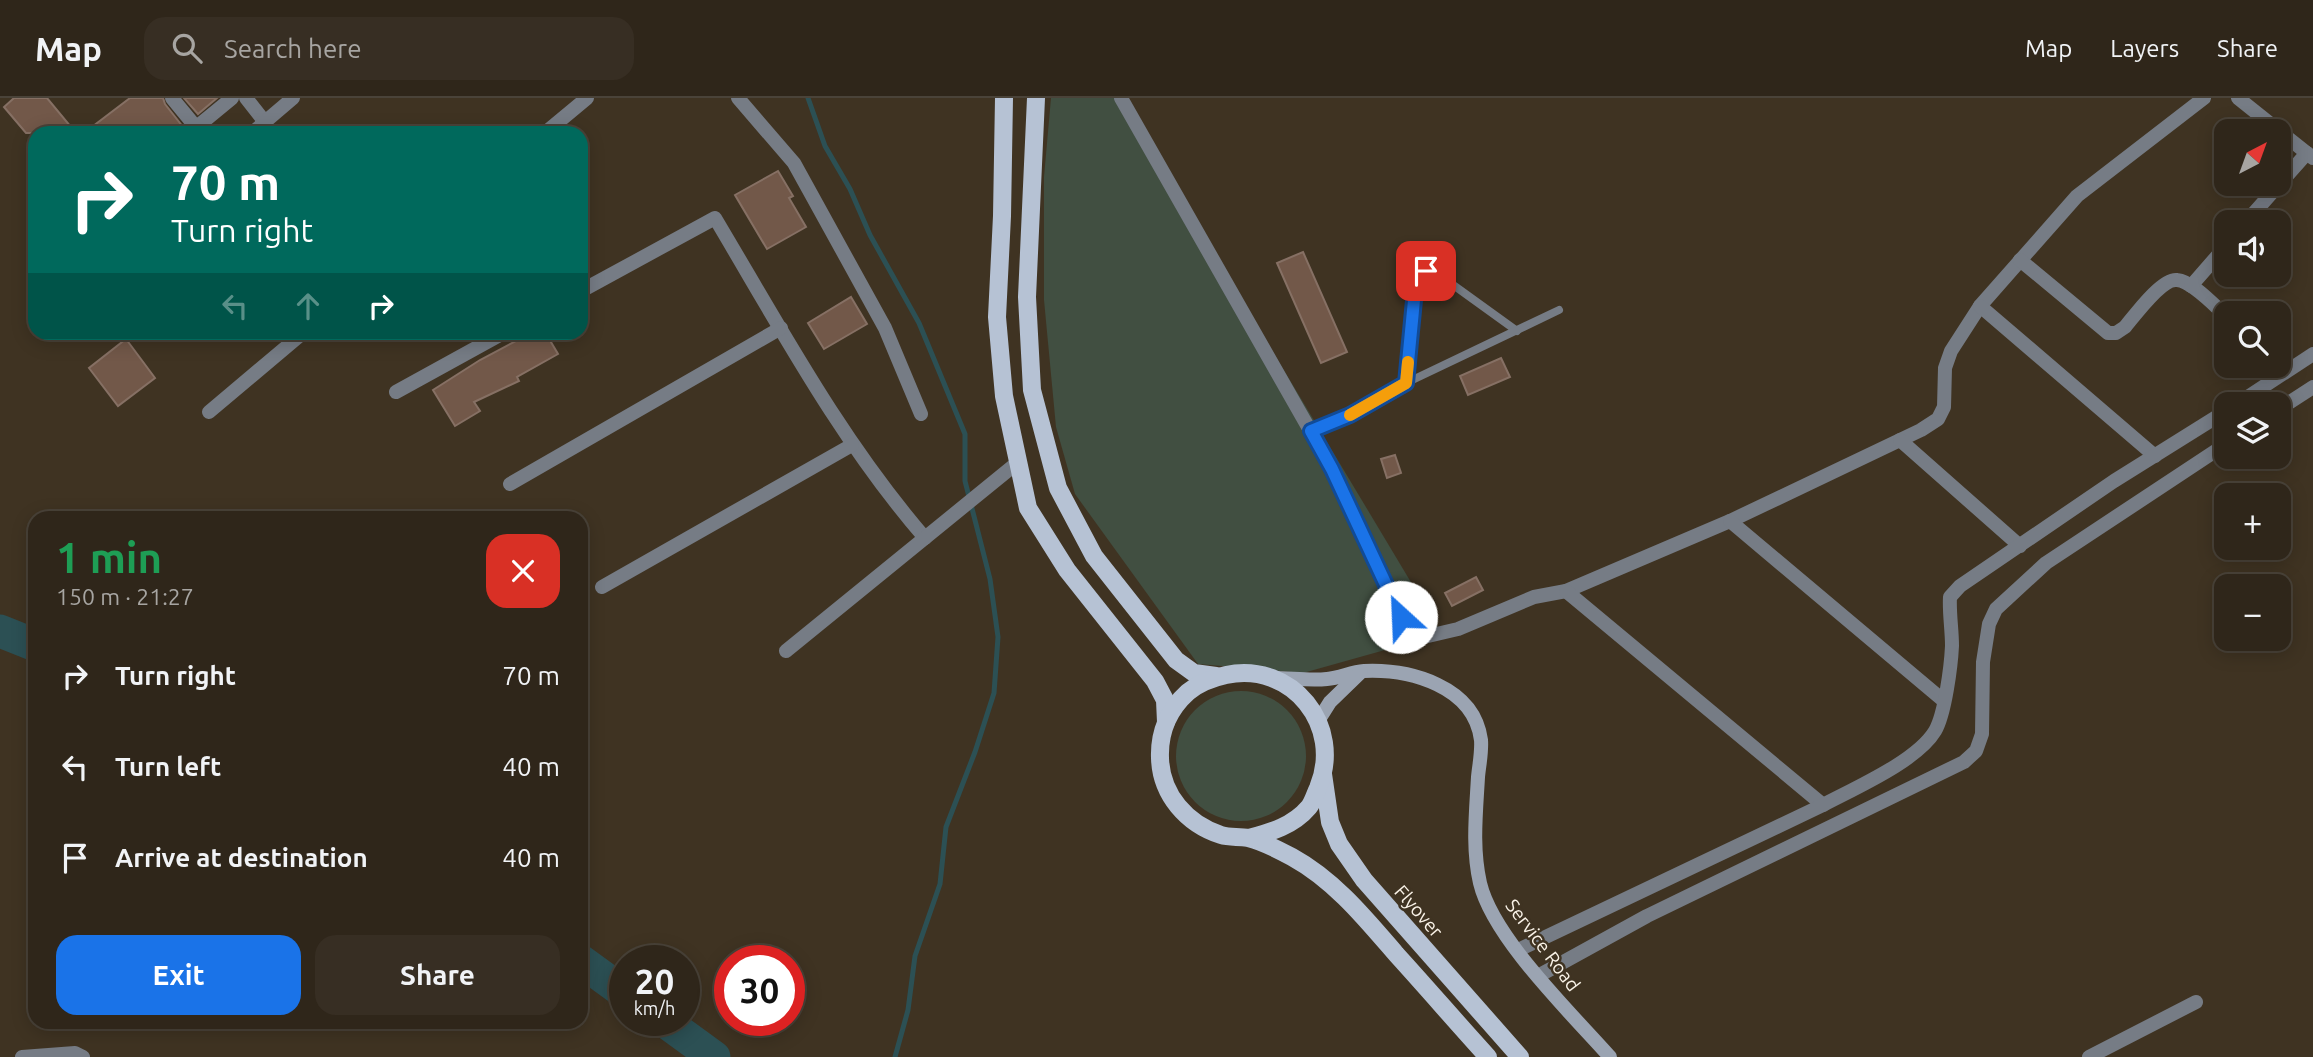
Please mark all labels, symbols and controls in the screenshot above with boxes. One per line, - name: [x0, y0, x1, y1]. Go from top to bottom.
- search box: [144, 17, 634, 80]
- icon: search: [168, 29, 206, 67]
- text: Map: [35, 30, 102, 67]
- text: Search here: [224, 34, 362, 63]
- text: Map: [2025, 35, 2072, 62]
- text: Layers: [2110, 35, 2179, 62]
- text: Share: [2217, 35, 2278, 62]
- north arrow: [2214, 119, 2291, 196]
- map controls: [2214, 119, 2291, 651]
- icon: right: [56, 154, 147, 245]
- text: 70 m: [171, 154, 280, 209]
- button: sound: [2214, 210, 2291, 287]
- text: Turn right: [171, 212, 313, 248]
- pin: [1396, 241, 1456, 301]
- icon: arrive: [1407, 252, 1445, 290]
- icon: left: [216, 287, 254, 325]
- icon: ahead: [289, 287, 327, 325]
- icon: right: [362, 287, 400, 325]
- button: search: [2214, 301, 2291, 378]
- button: layers: [2214, 392, 2291, 469]
- button: +: [2214, 483, 2291, 560]
- text: 1 min: [56, 534, 162, 581]
- button: close: [486, 534, 560, 608]
- button: −: [2214, 574, 2291, 651]
- position arrow: [1364, 580, 1438, 654]
- text: 150 m · 21:27: [56, 584, 194, 609]
- icon: right: [56, 657, 94, 695]
- text: Turn right: [115, 661, 236, 690]
- text: 70 m: [502, 661, 560, 690]
- icon: left: [56, 748, 94, 786]
- text: Turn left: [115, 752, 221, 781]
- text: 40 m: [502, 752, 560, 781]
- icon: arrive: [56, 839, 94, 877]
- text: Arrive at destination: [115, 843, 368, 872]
- text: 40 m: [502, 843, 560, 872]
- street label: Flyover: [1390, 880, 1448, 942]
- street label: Service Road: [1501, 895, 1585, 995]
- button: Exit: [56, 935, 301, 1015]
- button: Share: [315, 935, 560, 1015]
- speed limit sign: 30: [714, 945, 805, 1036]
- text: 20: [635, 961, 674, 1001]
- text: km/h: [634, 998, 675, 1018]

